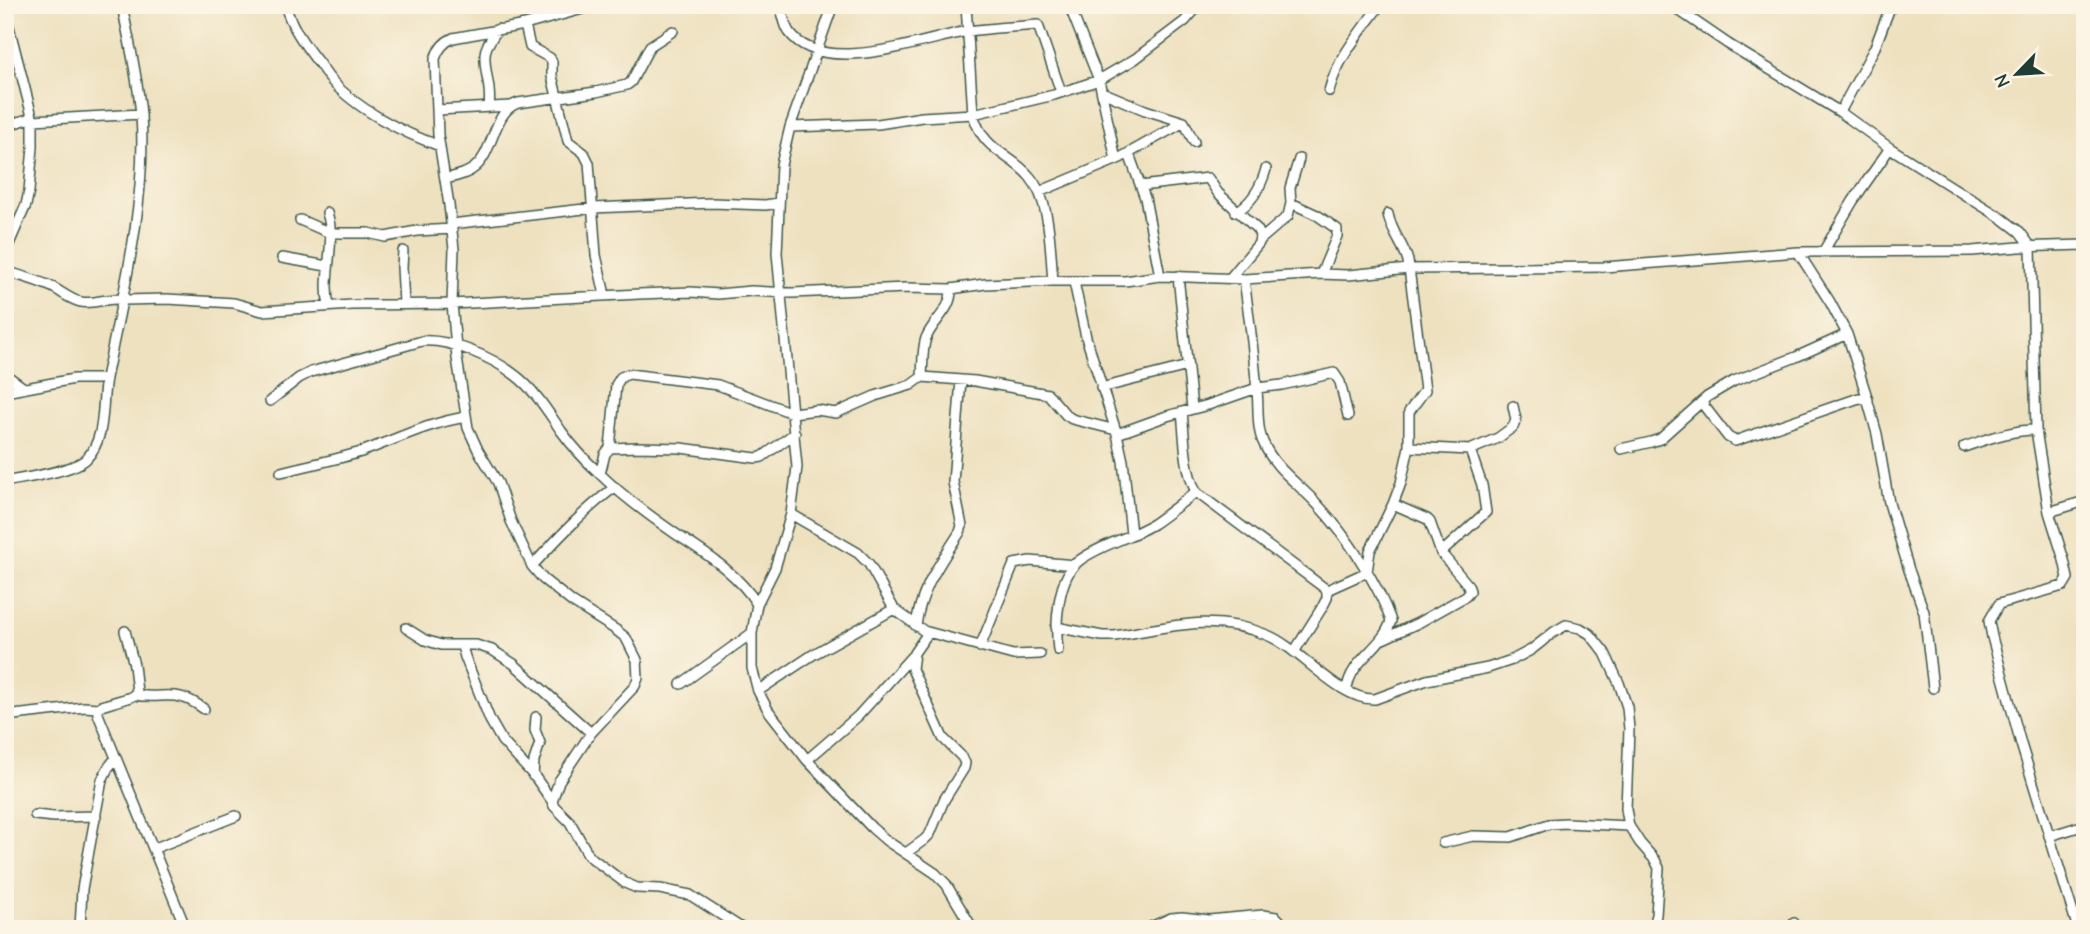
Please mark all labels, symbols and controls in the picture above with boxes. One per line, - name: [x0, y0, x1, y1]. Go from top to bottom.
- north arrow: [1982, 38, 2052, 108]
- text: N: [1990, 70, 2015, 91]

